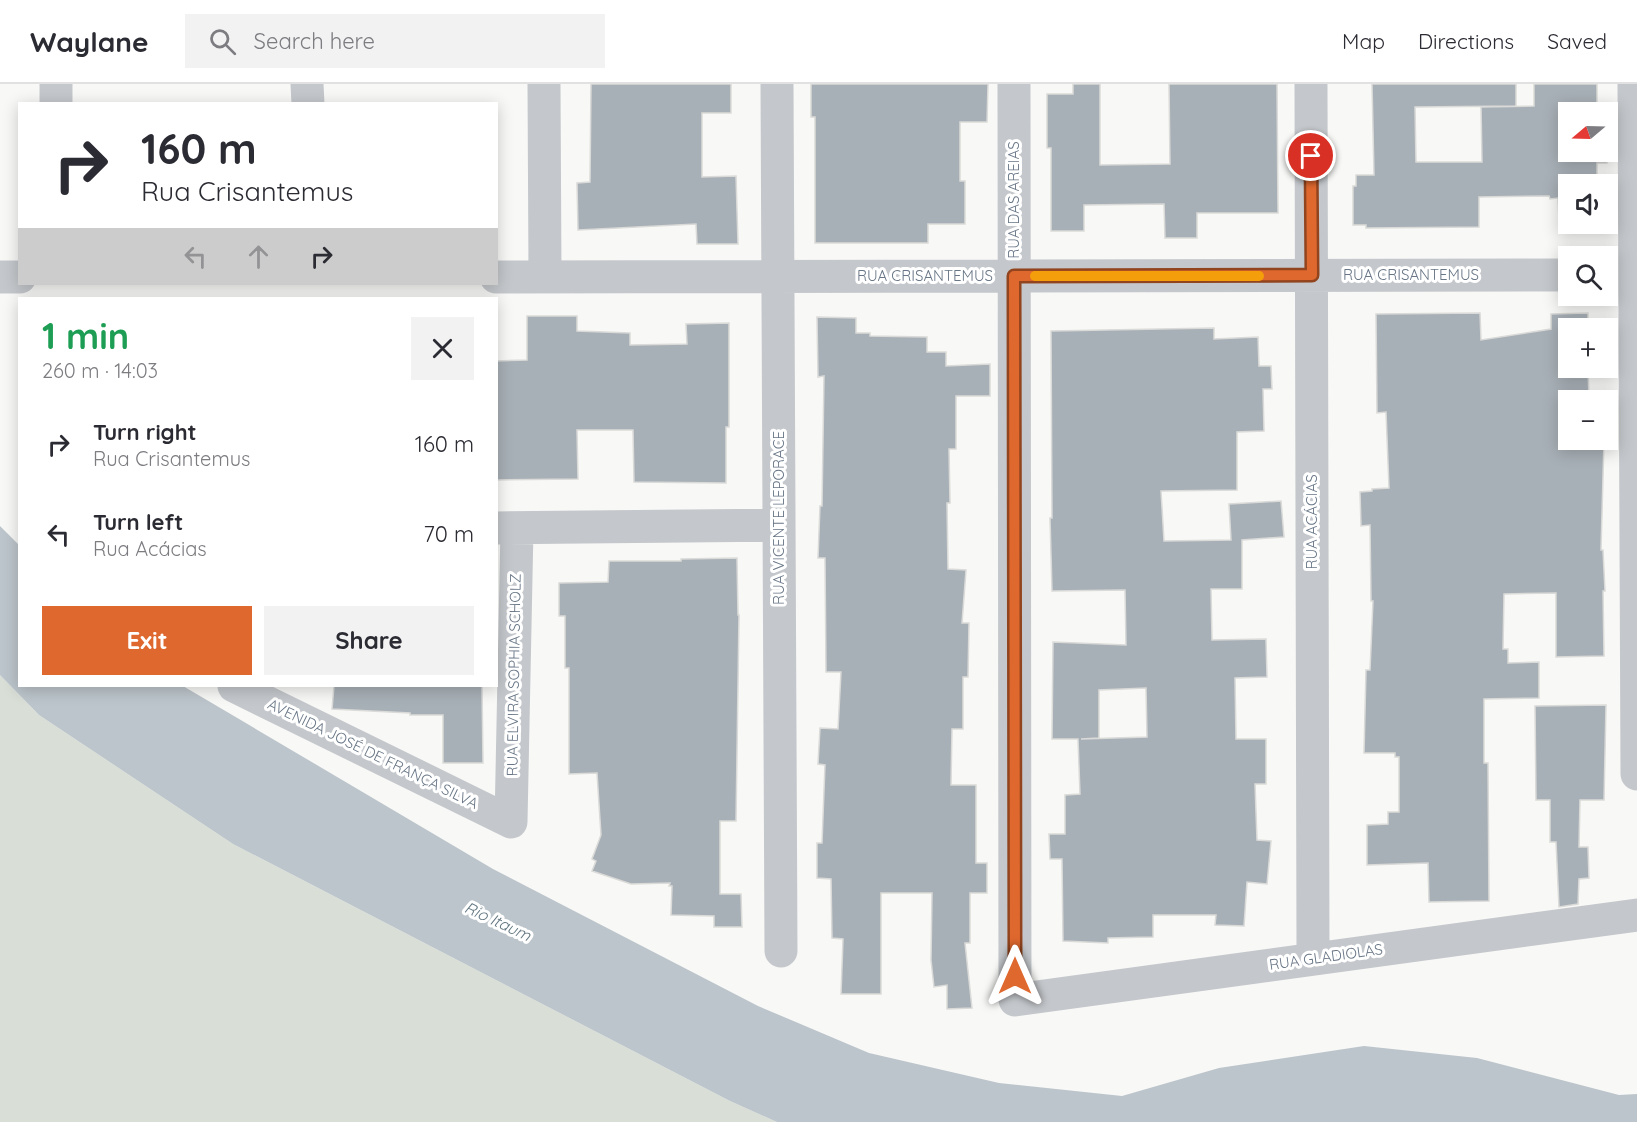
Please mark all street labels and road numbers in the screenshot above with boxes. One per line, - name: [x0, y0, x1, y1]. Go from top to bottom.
- street label: RUA DAS AREIAS: [1004, 141, 1023, 259]
- street label: RUA CRISANTEMUS: [1343, 265, 1479, 284]
- street label: RUA CRISANTEMUS: [857, 266, 993, 285]
- street label: RUA VICENTE LEPORACE: [769, 431, 788, 605]
- street label: RUA ACÁCIAS: [1302, 474, 1321, 570]
- street label: RUA ELVIRA SOPHIA SCHOLZ: [502, 573, 525, 777]
- street label: AVENIDA JOSÉ DE FRANÇA SILVA: [265, 694, 482, 813]
- street label: RUA GLADIOLAS: [1268, 939, 1384, 974]

